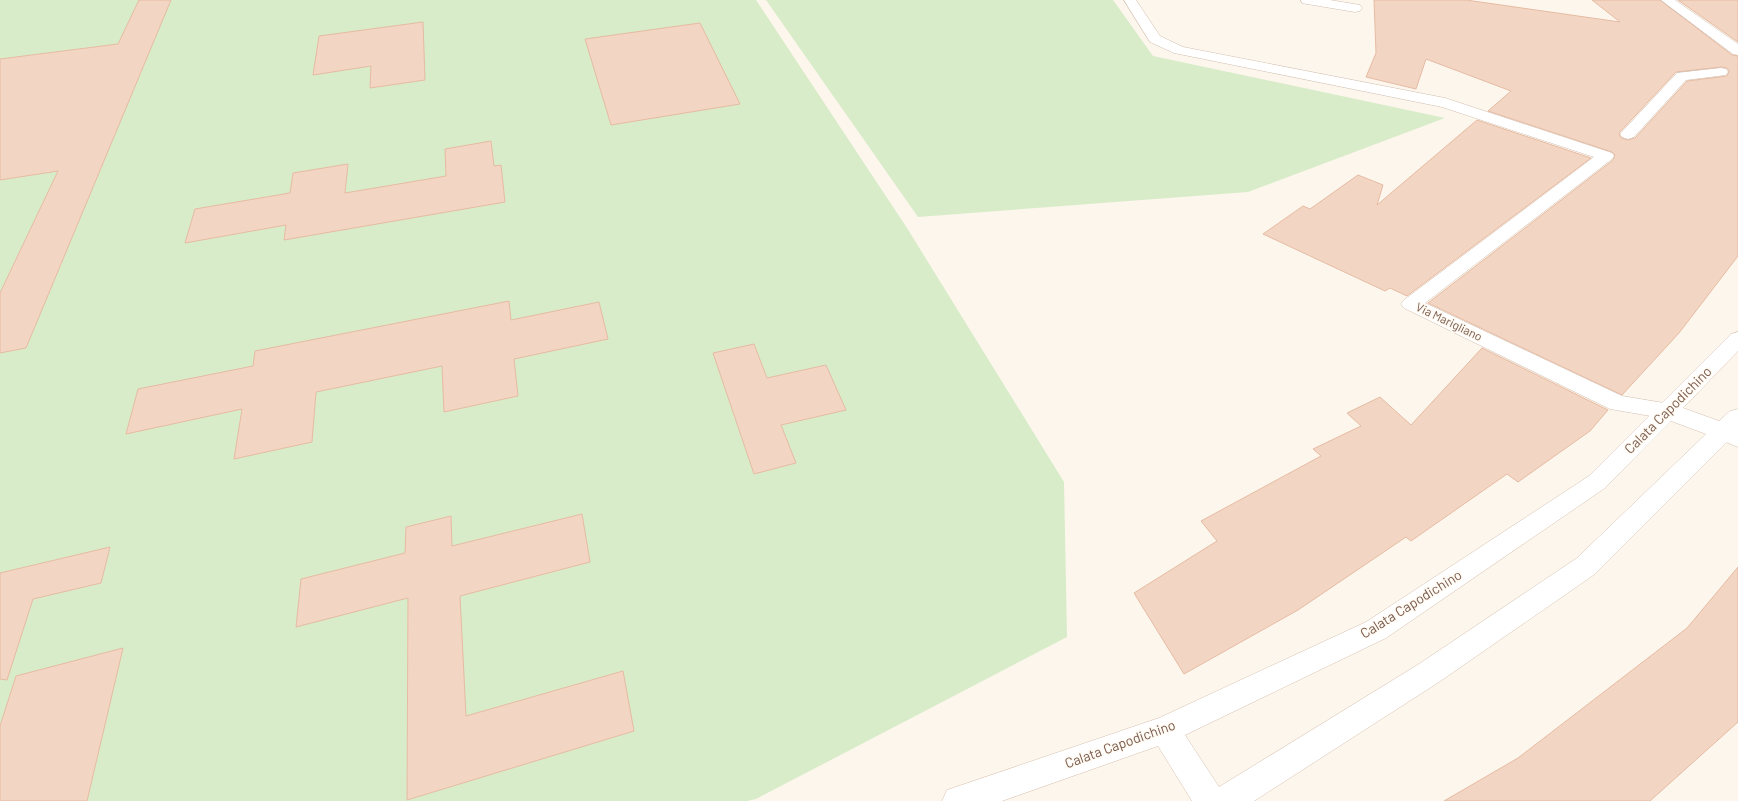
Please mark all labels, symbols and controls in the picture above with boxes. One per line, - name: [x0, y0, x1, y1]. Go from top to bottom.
- street label: Via Marigliano: [1414, 299, 1485, 343]
- street label: Calata Capodichino: [1620, 362, 1715, 457]
- street label: Calata Capodichino: [1357, 566, 1465, 642]
- street label: Calata Capodichino: [1062, 716, 1177, 771]

